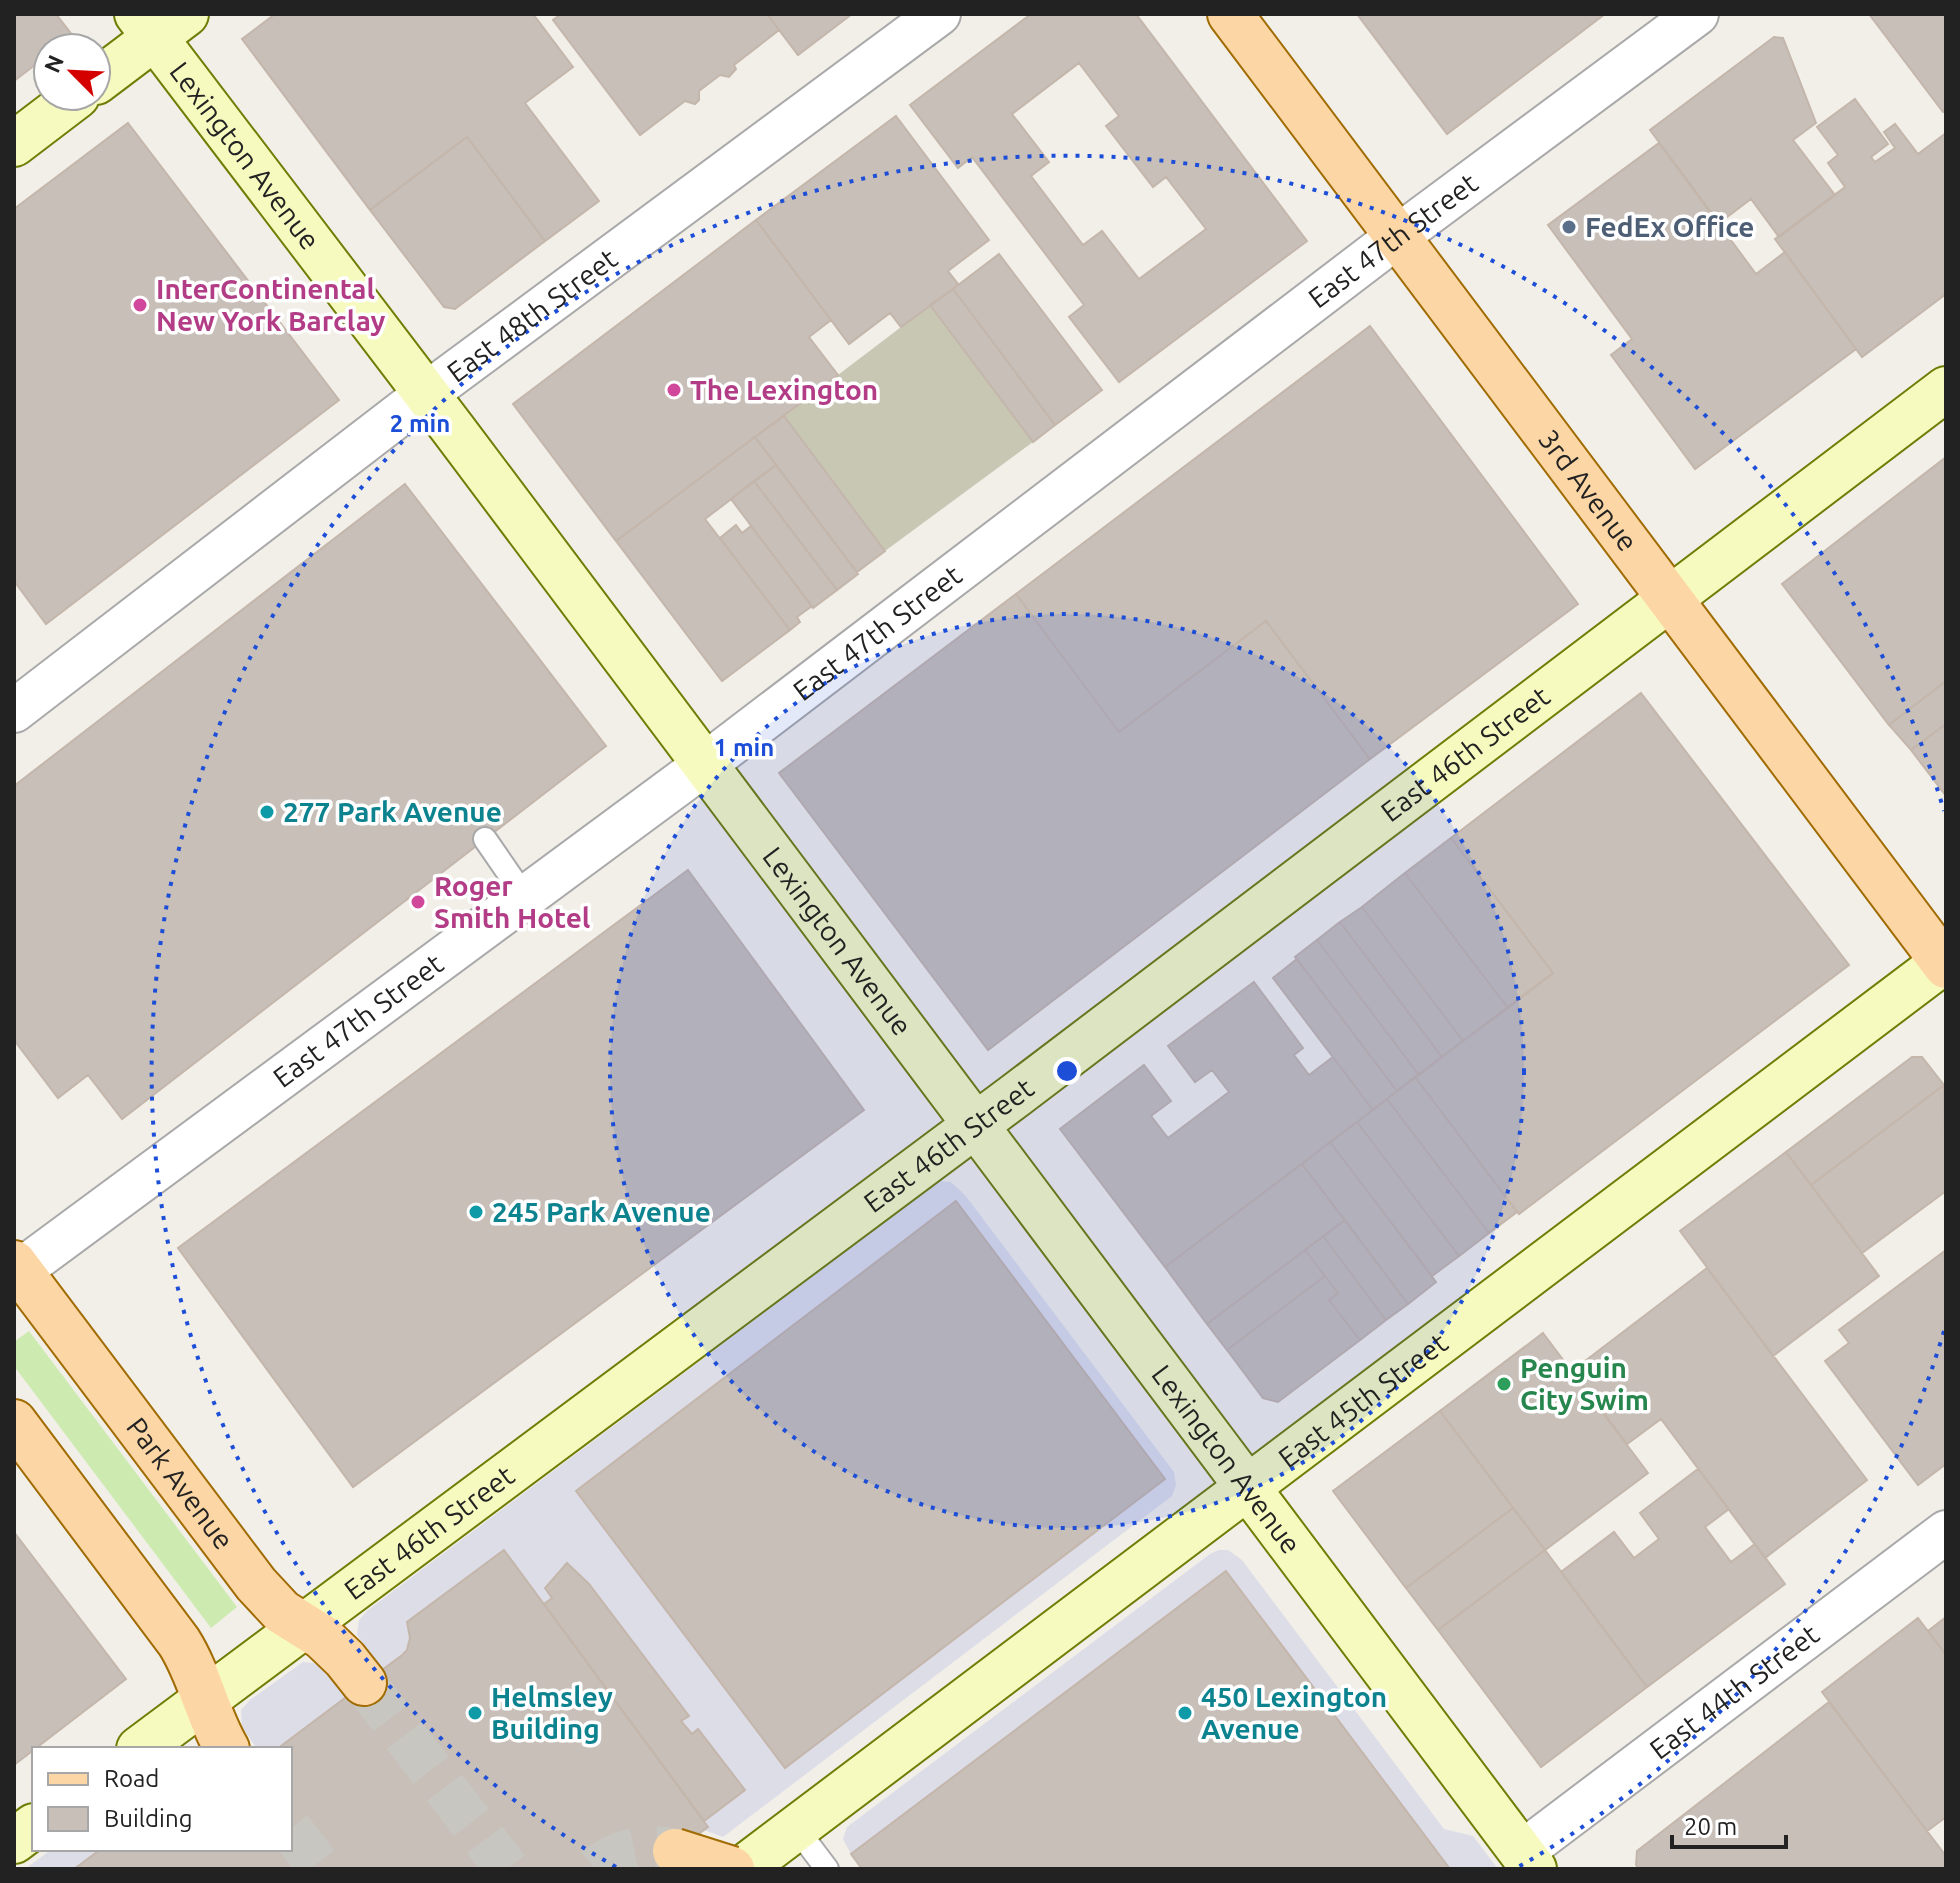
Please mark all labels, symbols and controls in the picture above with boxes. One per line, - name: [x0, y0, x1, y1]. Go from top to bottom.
- north arrow: [32, 32, 112, 112]
- text: N: [39, 51, 68, 76]
- street label: Lexington Avenue: [164, 56, 326, 255]
- street label: East 47th Street: [1302, 167, 1483, 313]
- place label: FedEx Office: [1585, 211, 1755, 242]
- marker: FedEx Office: [1560, 218, 1578, 236]
- street label: East 48th Street: [441, 242, 623, 388]
- place label: InterContinental New York Barclay: [156, 273, 386, 336]
- marker: InterContinental New York Barclay: [131, 296, 149, 314]
- place label: The Lexington: [690, 374, 878, 405]
- marker: The Lexington: [665, 381, 683, 399]
- text: 2 min: [390, 410, 450, 437]
- street label: 3rd Avenue: [1533, 423, 1644, 557]
- street label: East 47th Street: [787, 559, 967, 706]
- street label: East 46th Street: [1375, 680, 1555, 827]
- text: 1 min: [714, 734, 774, 761]
- place label: 277 Park Avenue: [283, 796, 502, 827]
- marker: 277 Park Avenue: [258, 803, 276, 821]
- street label: Lexington Avenue: [757, 841, 918, 1041]
- place label: Roger Smith Hotel: [434, 870, 590, 933]
- marker: Roger Smith Hotel: [409, 893, 427, 911]
- street label: East 47th Street: [267, 947, 449, 1093]
- centre of rings: [1053, 1057, 1081, 1085]
- street label: East 46th Street: [858, 1072, 1039, 1218]
- place label: 245 Park Avenue: [492, 1196, 711, 1227]
- marker: 245 Park Avenue: [467, 1203, 485, 1221]
- street label: East 45th Street: [1272, 1326, 1453, 1473]
- place label: Penguin City Swim: [1520, 1352, 1649, 1415]
- street label: Lexington Avenue: [1146, 1359, 1307, 1559]
- marker: Penguin City Swim: [1495, 1375, 1513, 1393]
- street label: Park Avenue: [121, 1411, 240, 1555]
- street label: East 46th Street: [338, 1459, 520, 1605]
- street label: East 44th Street: [1644, 1618, 1824, 1765]
- place label: Helmsley Building: [491, 1681, 613, 1744]
- place label: 450 Lexington Avenue: [1201, 1681, 1387, 1744]
- marker: Helmsley Building: [466, 1704, 484, 1722]
- marker: 450 Lexington Avenue: [1176, 1704, 1194, 1722]
- legend: [32, 1747, 292, 1851]
- text: Road: [104, 1765, 159, 1792]
- scale bar: [1672, 1799, 1786, 1849]
- text: Building: [104, 1805, 192, 1832]
- text: 20 m: [1684, 1813, 1737, 1840]

